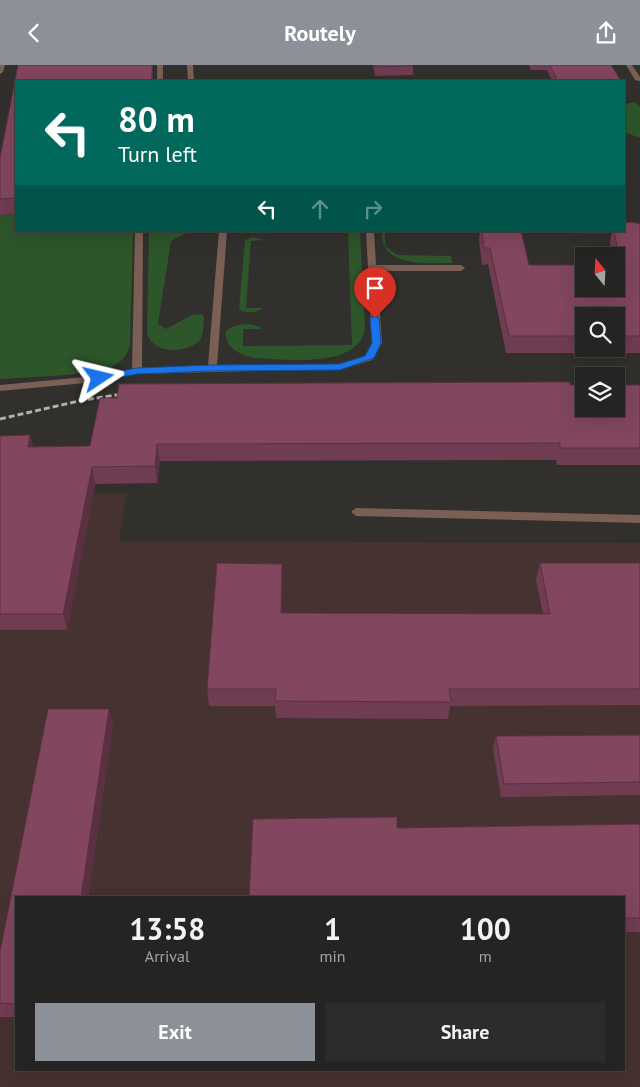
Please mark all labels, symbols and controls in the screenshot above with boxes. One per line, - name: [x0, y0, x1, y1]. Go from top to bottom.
- icon: back: [20, 19, 48, 47]
- text: Routely: [284, 19, 356, 47]
- icon: share: [592, 19, 620, 47]
- text: 80 m: [118, 96, 195, 142]
- icon: left: [35, 100, 100, 165]
- text: Turn left: [118, 140, 197, 168]
- icon: left: [253, 195, 281, 223]
- icon: ahead: [306, 195, 334, 223]
- icon: right: [359, 195, 387, 223]
- north arrow: [575, 247, 625, 297]
- map controls: [575, 247, 625, 417]
- pin: [354, 267, 396, 318]
- icon: arrive: [361, 274, 389, 302]
- button: search: [575, 307, 625, 357]
- position arrow: [72, 351, 124, 403]
- button: layers: [575, 367, 625, 417]
- text: 13:58: [129, 909, 205, 948]
- text: 1: [324, 909, 341, 948]
- text: 100: [460, 909, 511, 948]
- text: Arrival: [145, 946, 190, 966]
- text: min: [320, 946, 346, 966]
- text: m: [479, 946, 492, 966]
- button: Exit: [35, 1003, 315, 1061]
- button: Share: [325, 1003, 605, 1061]

